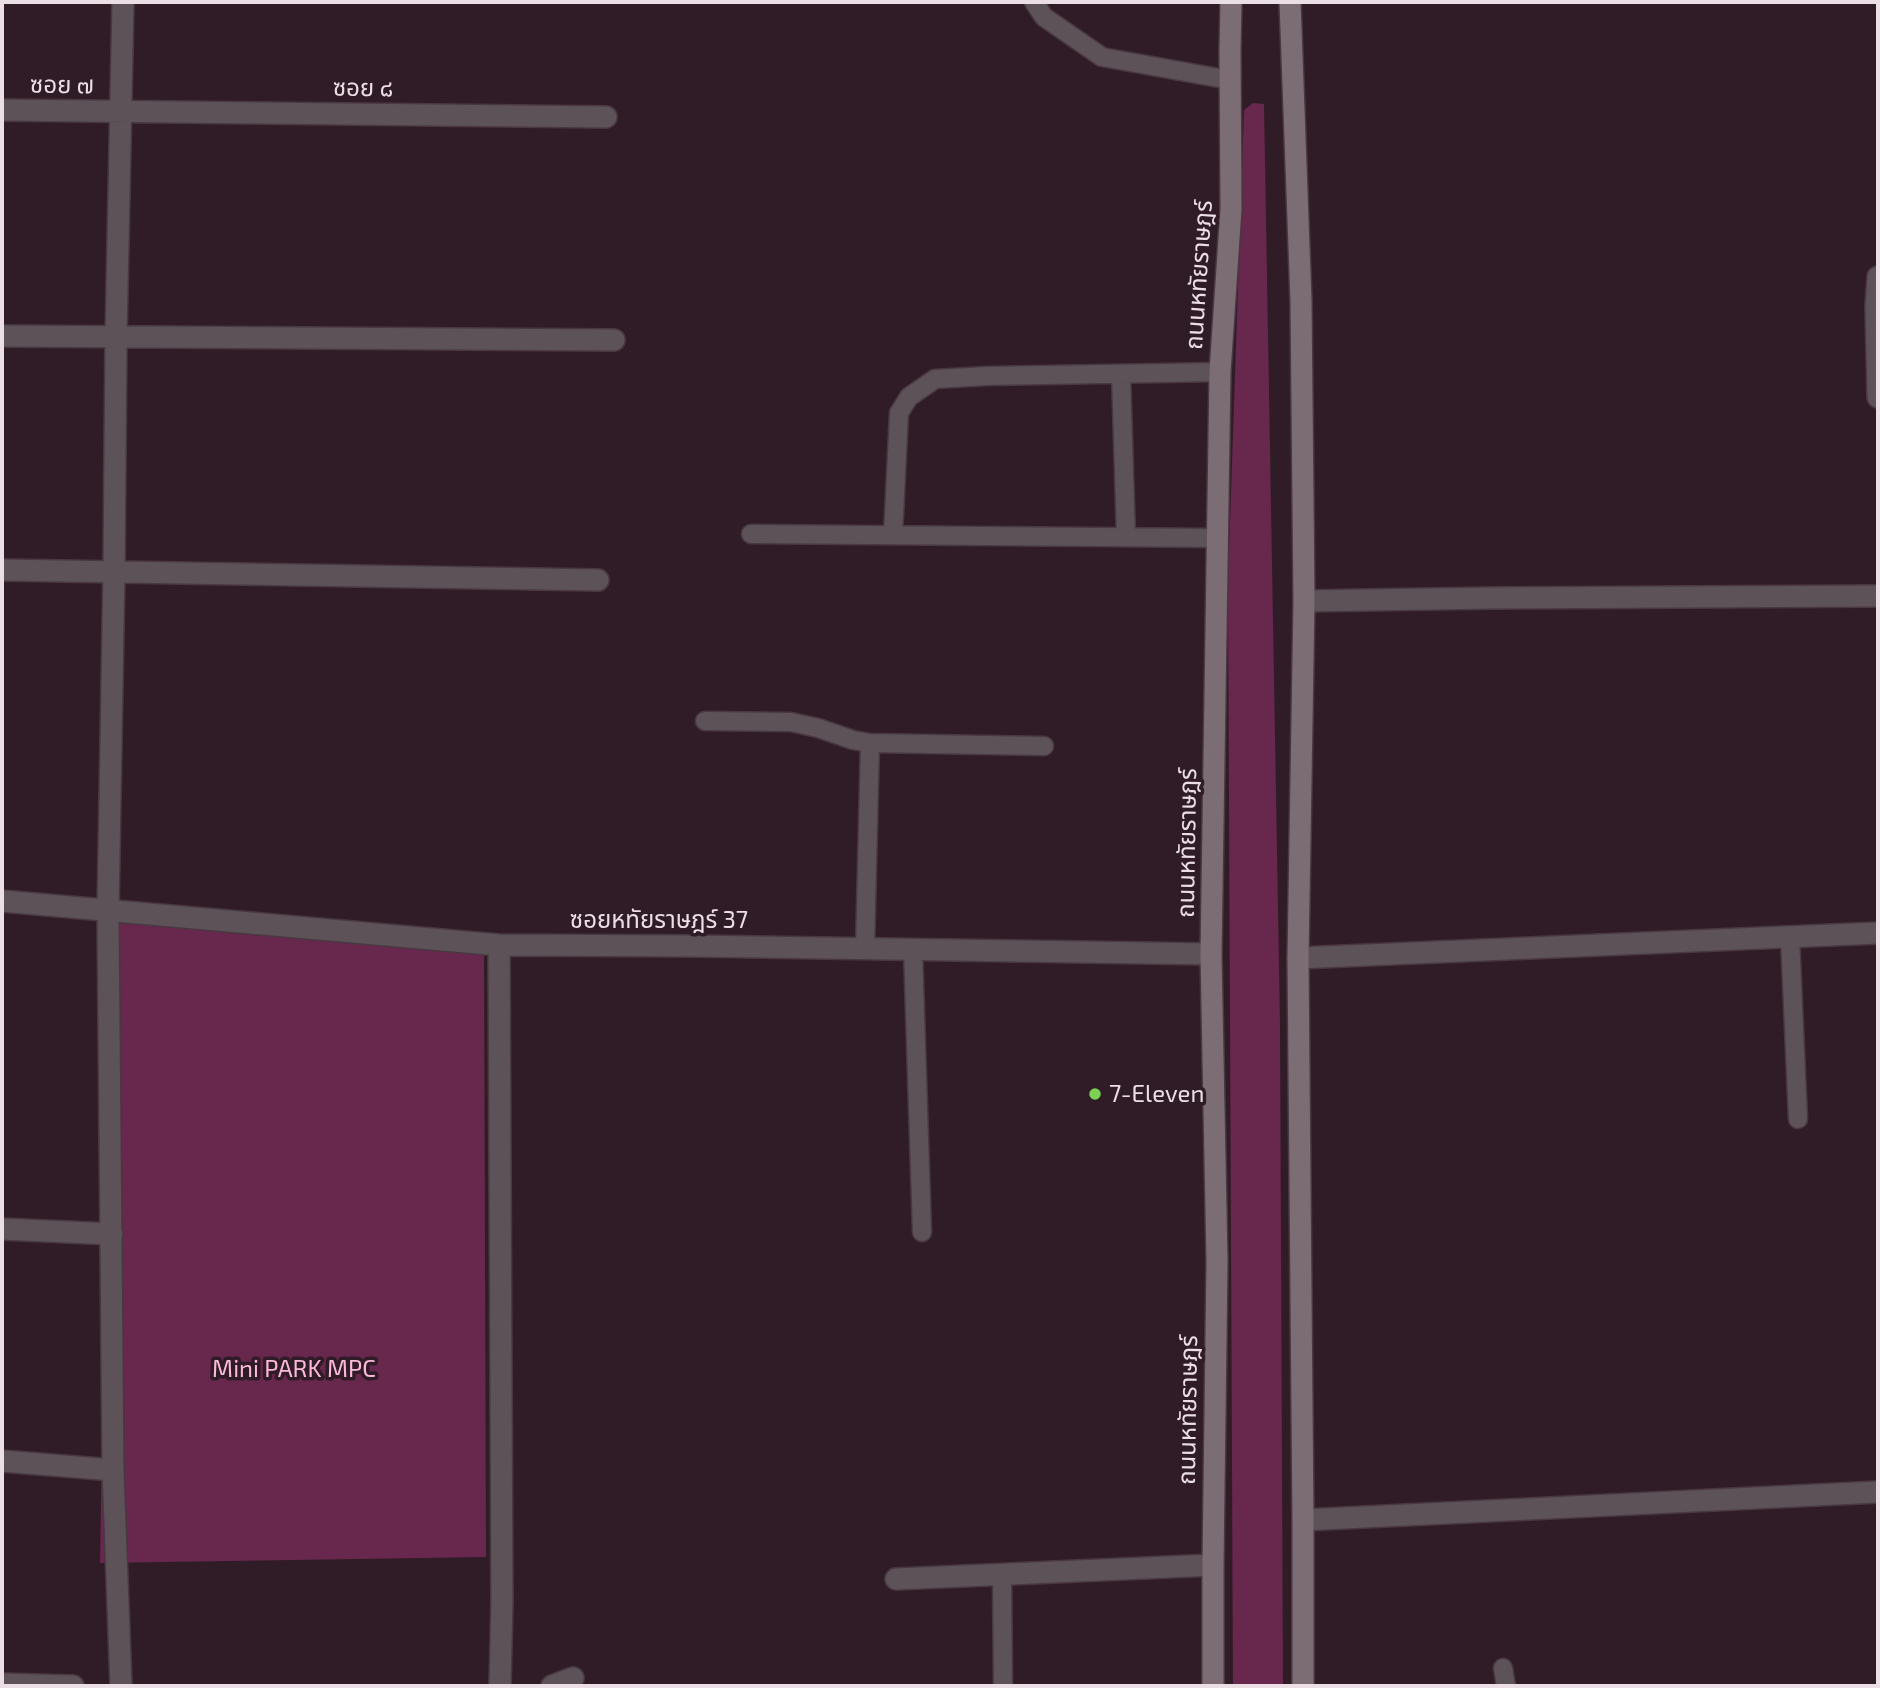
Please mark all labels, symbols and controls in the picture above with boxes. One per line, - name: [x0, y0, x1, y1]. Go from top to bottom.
- street label: ซอย ๗: [30, 70, 94, 100]
- street label: ซอย ๘: [333, 73, 393, 103]
- street label: ถนนหทัยราษฎร์: [1179, 199, 1219, 351]
- street label: ถนนหทัยราษฎร์: [1171, 768, 1203, 918]
- street label: ซอยหทัยราษฎร์ 37: [570, 906, 748, 934]
- place label: 7-Eleven: [1109, 1080, 1204, 1108]
- marker: 7-Eleven: [1087, 1086, 1103, 1102]
- street label: ถนนหทัยราษฎร์: [1172, 1335, 1204, 1485]
- park label: Mini PARK MPC: [212, 1355, 376, 1383]

